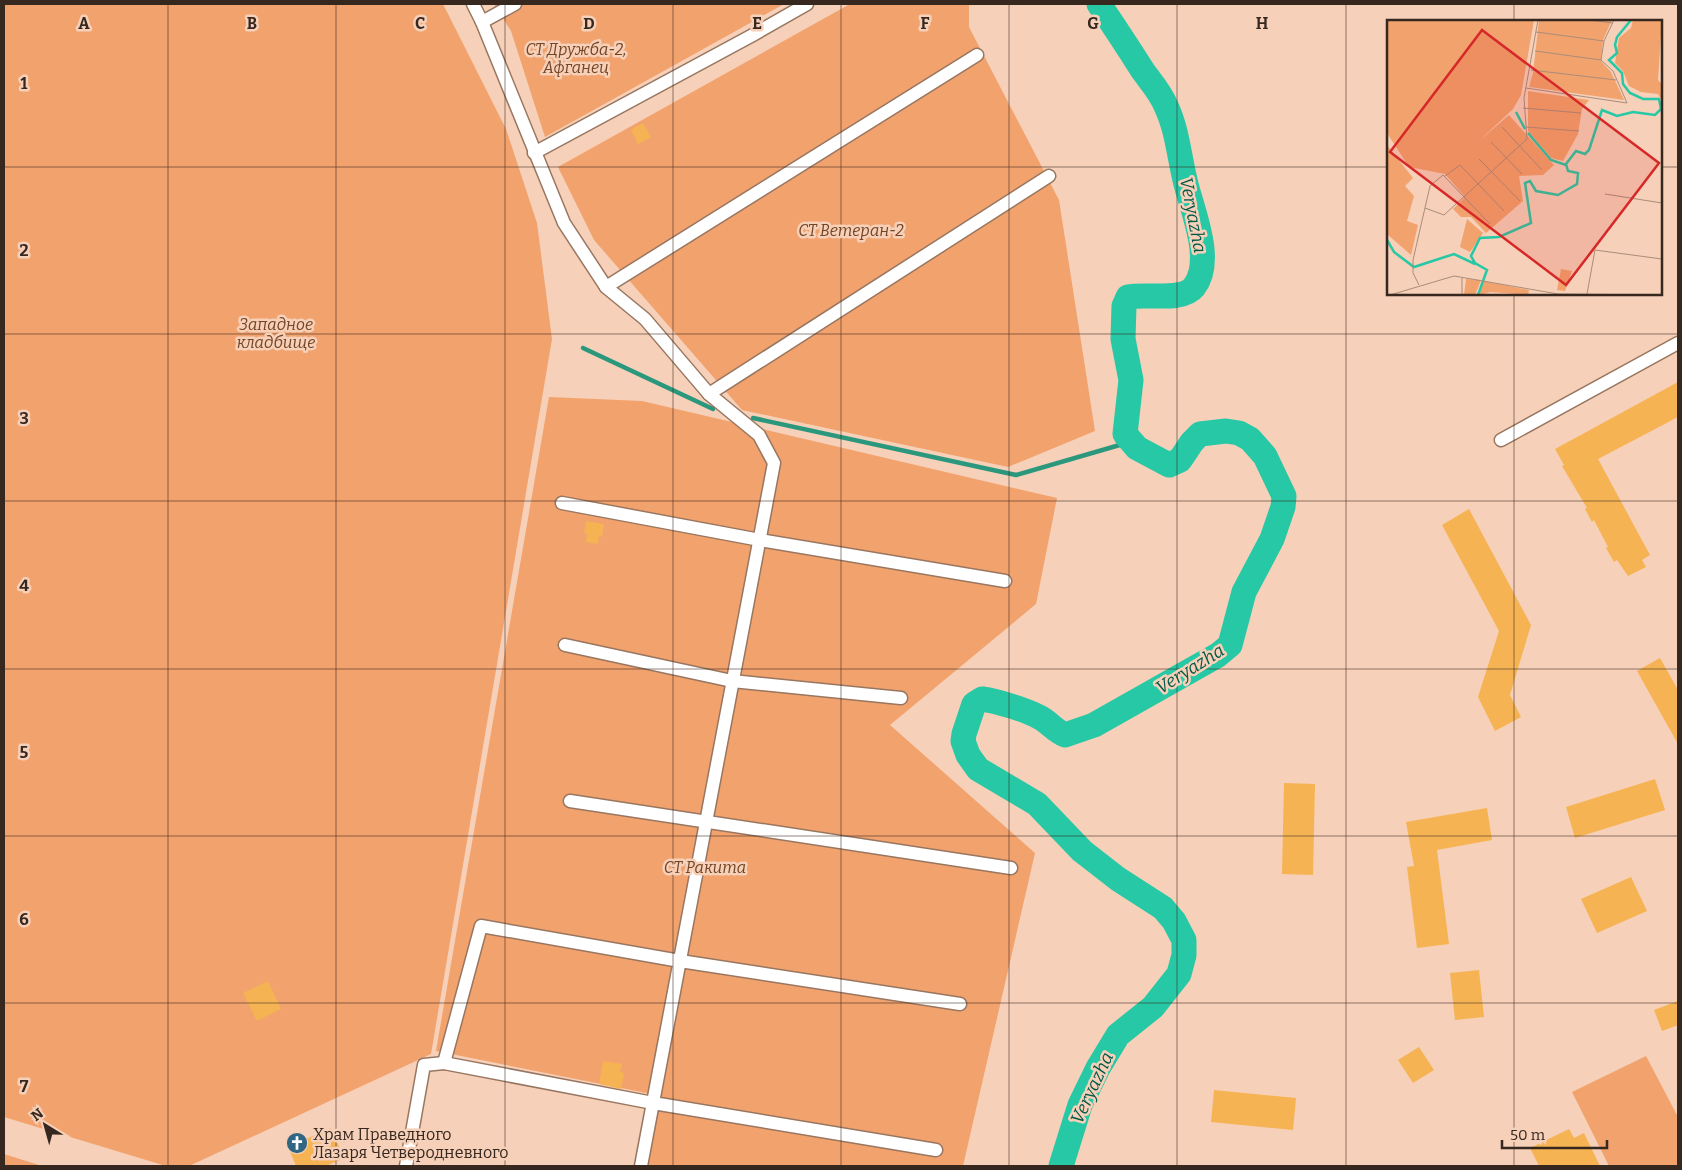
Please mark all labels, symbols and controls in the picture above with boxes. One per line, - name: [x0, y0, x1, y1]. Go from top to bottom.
- text: A: [78, 14, 90, 33]
- text: B: [247, 14, 257, 33]
- text: C: [415, 14, 425, 33]
- text: D: [583, 14, 595, 33]
- text: E: [752, 14, 762, 33]
- text: F: [921, 14, 930, 33]
- text: G: [1087, 14, 1099, 33]
- text: H: [1256, 14, 1269, 33]
- inset map: [1387, 20, 1662, 295]
- park label: СТ Дружба-2, Афганец: [525, 40, 627, 77]
- text: 1: [21, 74, 28, 93]
- water label: Veryazha: [1175, 175, 1211, 255]
- park label: СТ Ветеран-2: [798, 221, 904, 240]
- text: 2: [19, 241, 29, 260]
- park label: Западное кладбище: [237, 315, 315, 352]
- text: 3: [19, 409, 29, 428]
- text: 4: [19, 576, 29, 595]
- water label: Veryazha: [1152, 639, 1228, 699]
- text: 5: [20, 743, 29, 762]
- park label: СТ Ракита: [664, 858, 746, 877]
- text: 6: [19, 910, 29, 929]
- water label: Veryazha: [1066, 1049, 1118, 1127]
- text: 7: [20, 1077, 29, 1096]
- north arrow: [20, 1100, 70, 1150]
- text: N: [28, 1105, 47, 1125]
- scale bar: [1502, 1118, 1607, 1150]
- place label: Храм Праведного Лазаря Четверодневного: [313, 1125, 509, 1162]
- text: 50 m: [1510, 1126, 1546, 1144]
- church icon: Храм Праведного Лазаря Четверодневного: [285, 1131, 309, 1155]

